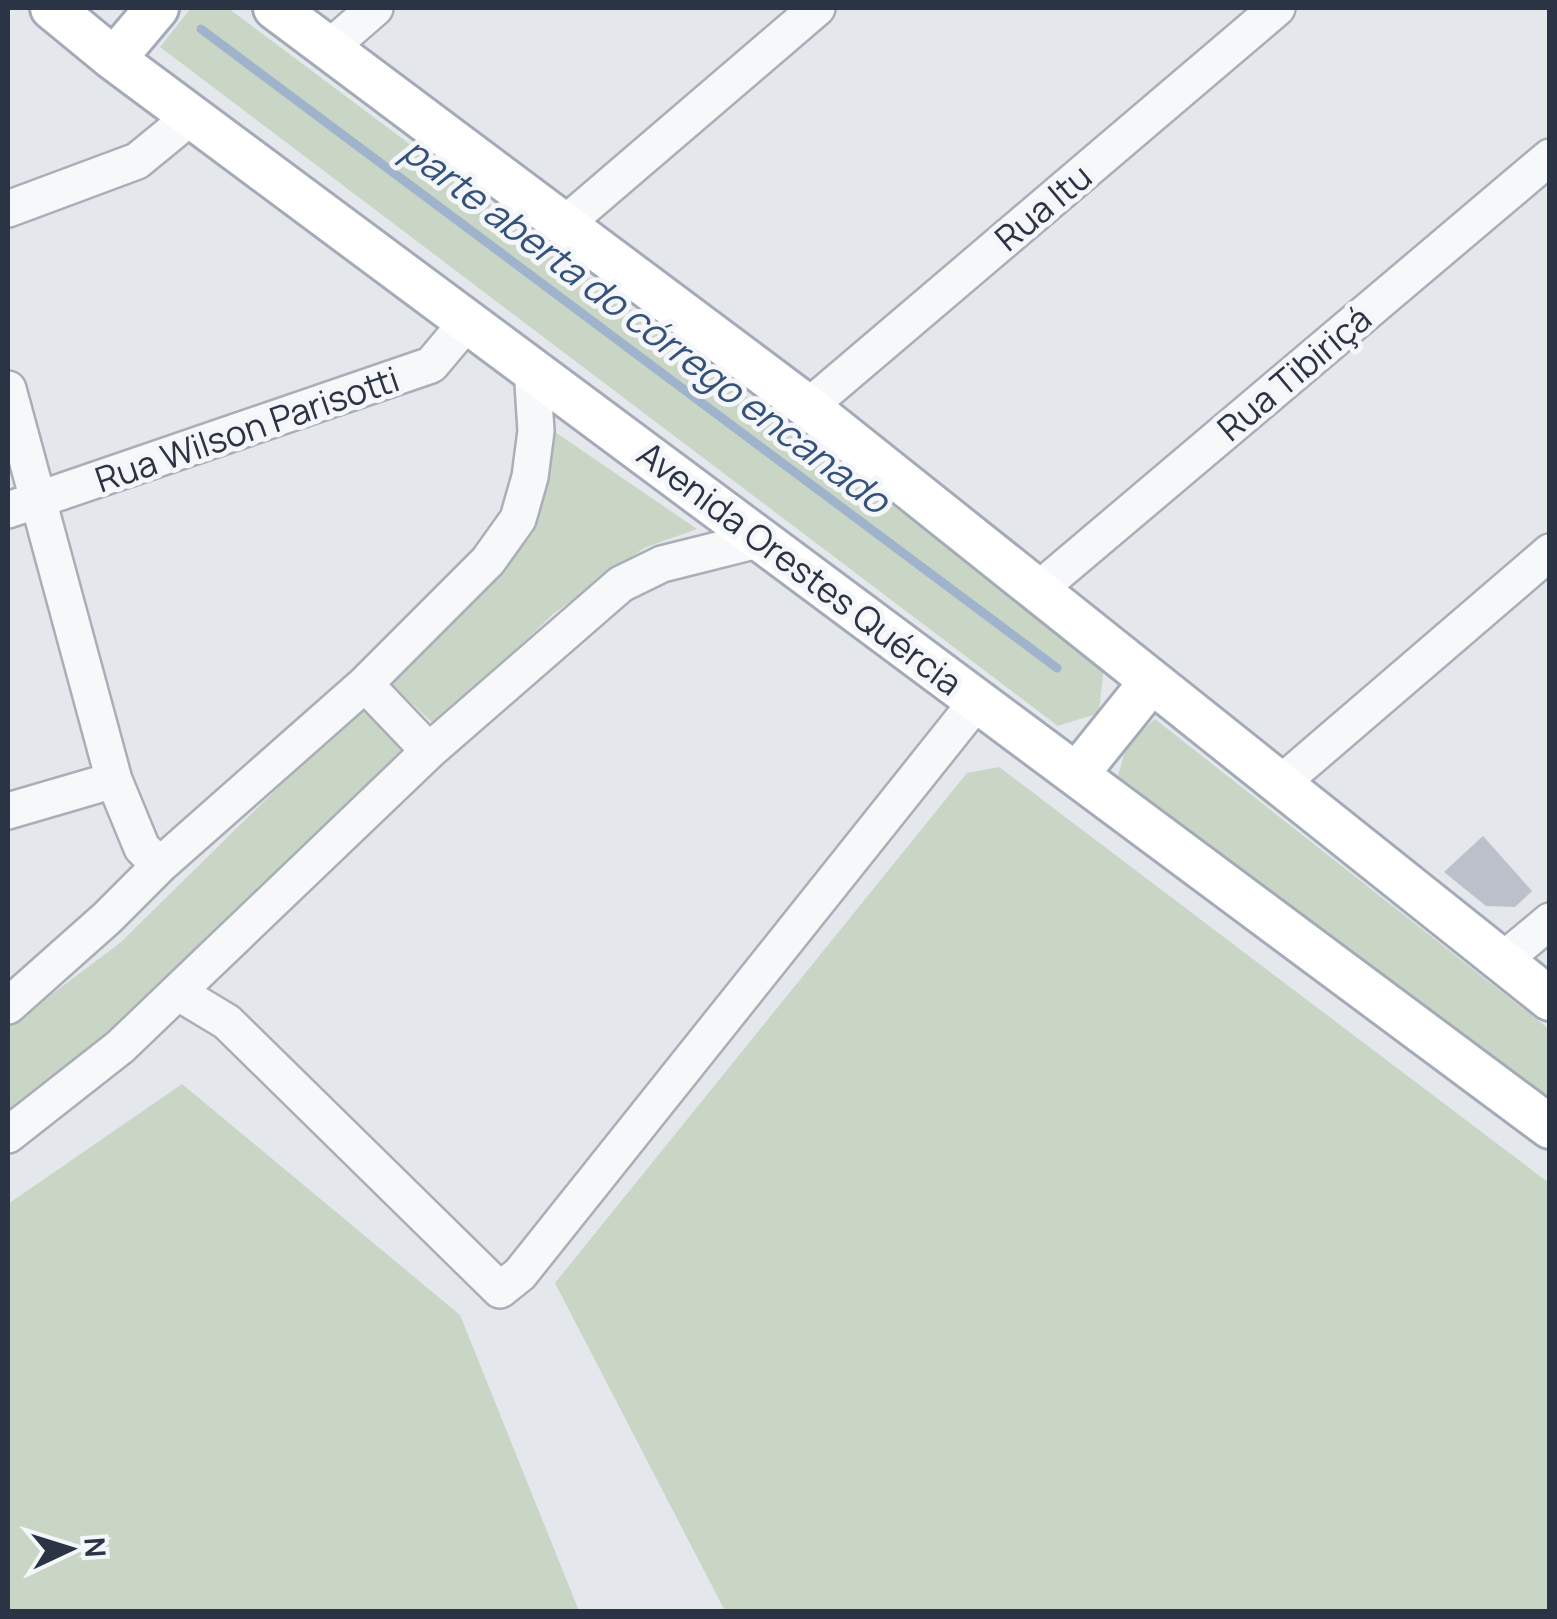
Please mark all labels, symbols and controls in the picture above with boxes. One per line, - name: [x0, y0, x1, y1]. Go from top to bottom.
- water label: parte aberta do córrego encanado: [393, 124, 903, 526]
- street label: Rua Itu: [985, 153, 1101, 261]
- street label: Rua Tibiriçá: [1207, 295, 1381, 451]
- street label: Rua Wilson Parisotti: [89, 354, 405, 504]
- street label: Avenida Orestes Quércia: [628, 430, 972, 706]
- north arrow: [20, 1499, 120, 1599]
- text: N: [76, 1536, 116, 1559]

